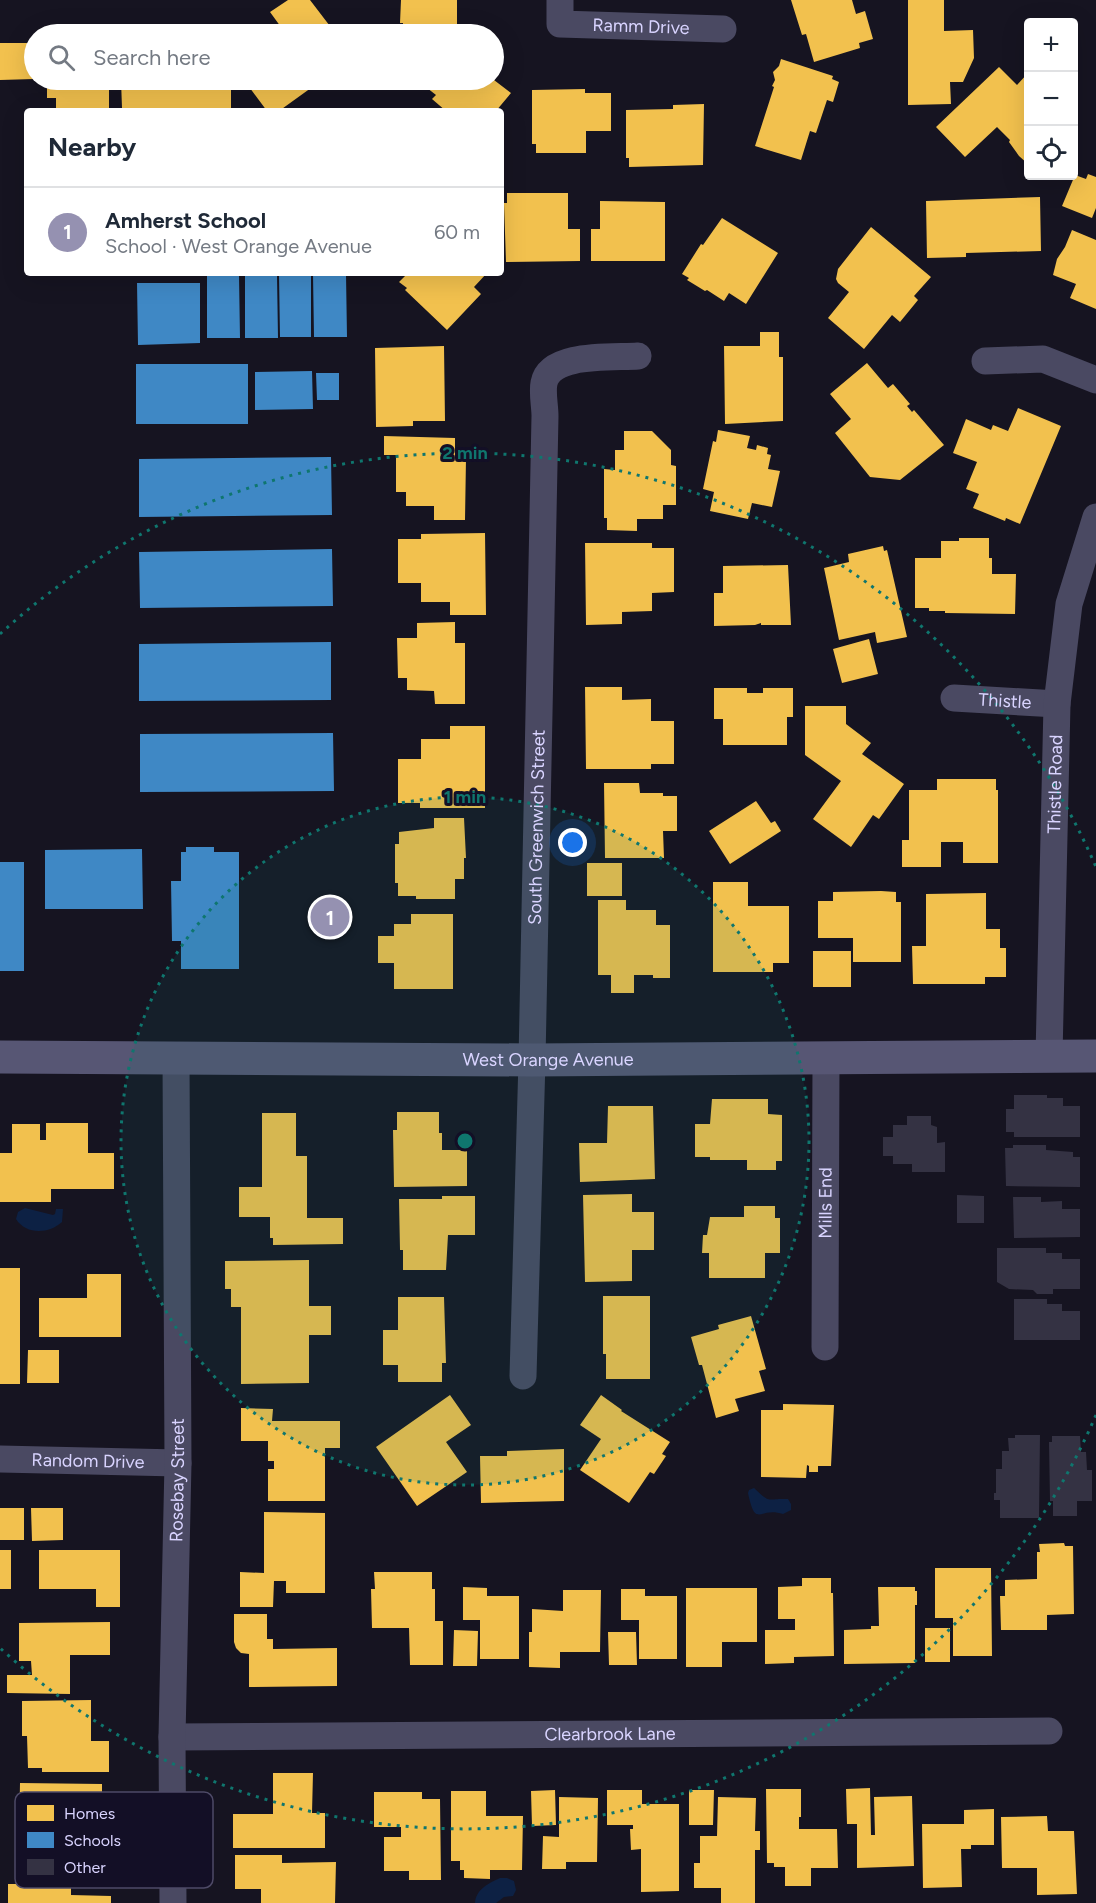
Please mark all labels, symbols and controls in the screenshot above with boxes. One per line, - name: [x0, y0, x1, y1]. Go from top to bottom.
- street label: Ramm Drive: [592, 14, 690, 39]
- map controls: [1024, 18, 1078, 180]
- button: +: [1024, 18, 1078, 72]
- search box: [24, 24, 504, 90]
- icon: search: [45, 41, 78, 74]
- text: Search here: [93, 44, 211, 71]
- button: −: [1024, 72, 1078, 126]
- button: locate: [1024, 126, 1078, 180]
- text: Nearby: [48, 131, 136, 163]
- text: Amherst School: [105, 207, 266, 234]
- text: 1: [63, 220, 72, 244]
- text: 60 m: [434, 220, 480, 244]
- text: School · West Orange Avenue: [105, 234, 372, 258]
- text: 2 min: [442, 442, 488, 464]
- street label: Thistle: [978, 688, 1032, 714]
- street label: South Greenwich Street: [524, 729, 550, 925]
- street label: Thistle Road: [1043, 734, 1067, 834]
- text: 1 min: [444, 786, 486, 808]
- your location: [558, 828, 587, 857]
- pin: 1: [310, 894, 350, 940]
- street label: West Orange Avenue: [462, 1048, 634, 1071]
- centre of rings: [455, 1131, 475, 1151]
- street label: Mills End: [814, 1167, 837, 1239]
- street label: Rosebay Street: [165, 1418, 189, 1542]
- street label: Random Drive: [31, 1449, 145, 1473]
- street label: Clearbrook Lane: [544, 1723, 676, 1745]
- legend: [15, 1792, 213, 1888]
- text: Homes: [64, 1804, 115, 1823]
- text: Schools: [64, 1831, 121, 1850]
- text: Other: [64, 1858, 106, 1877]

